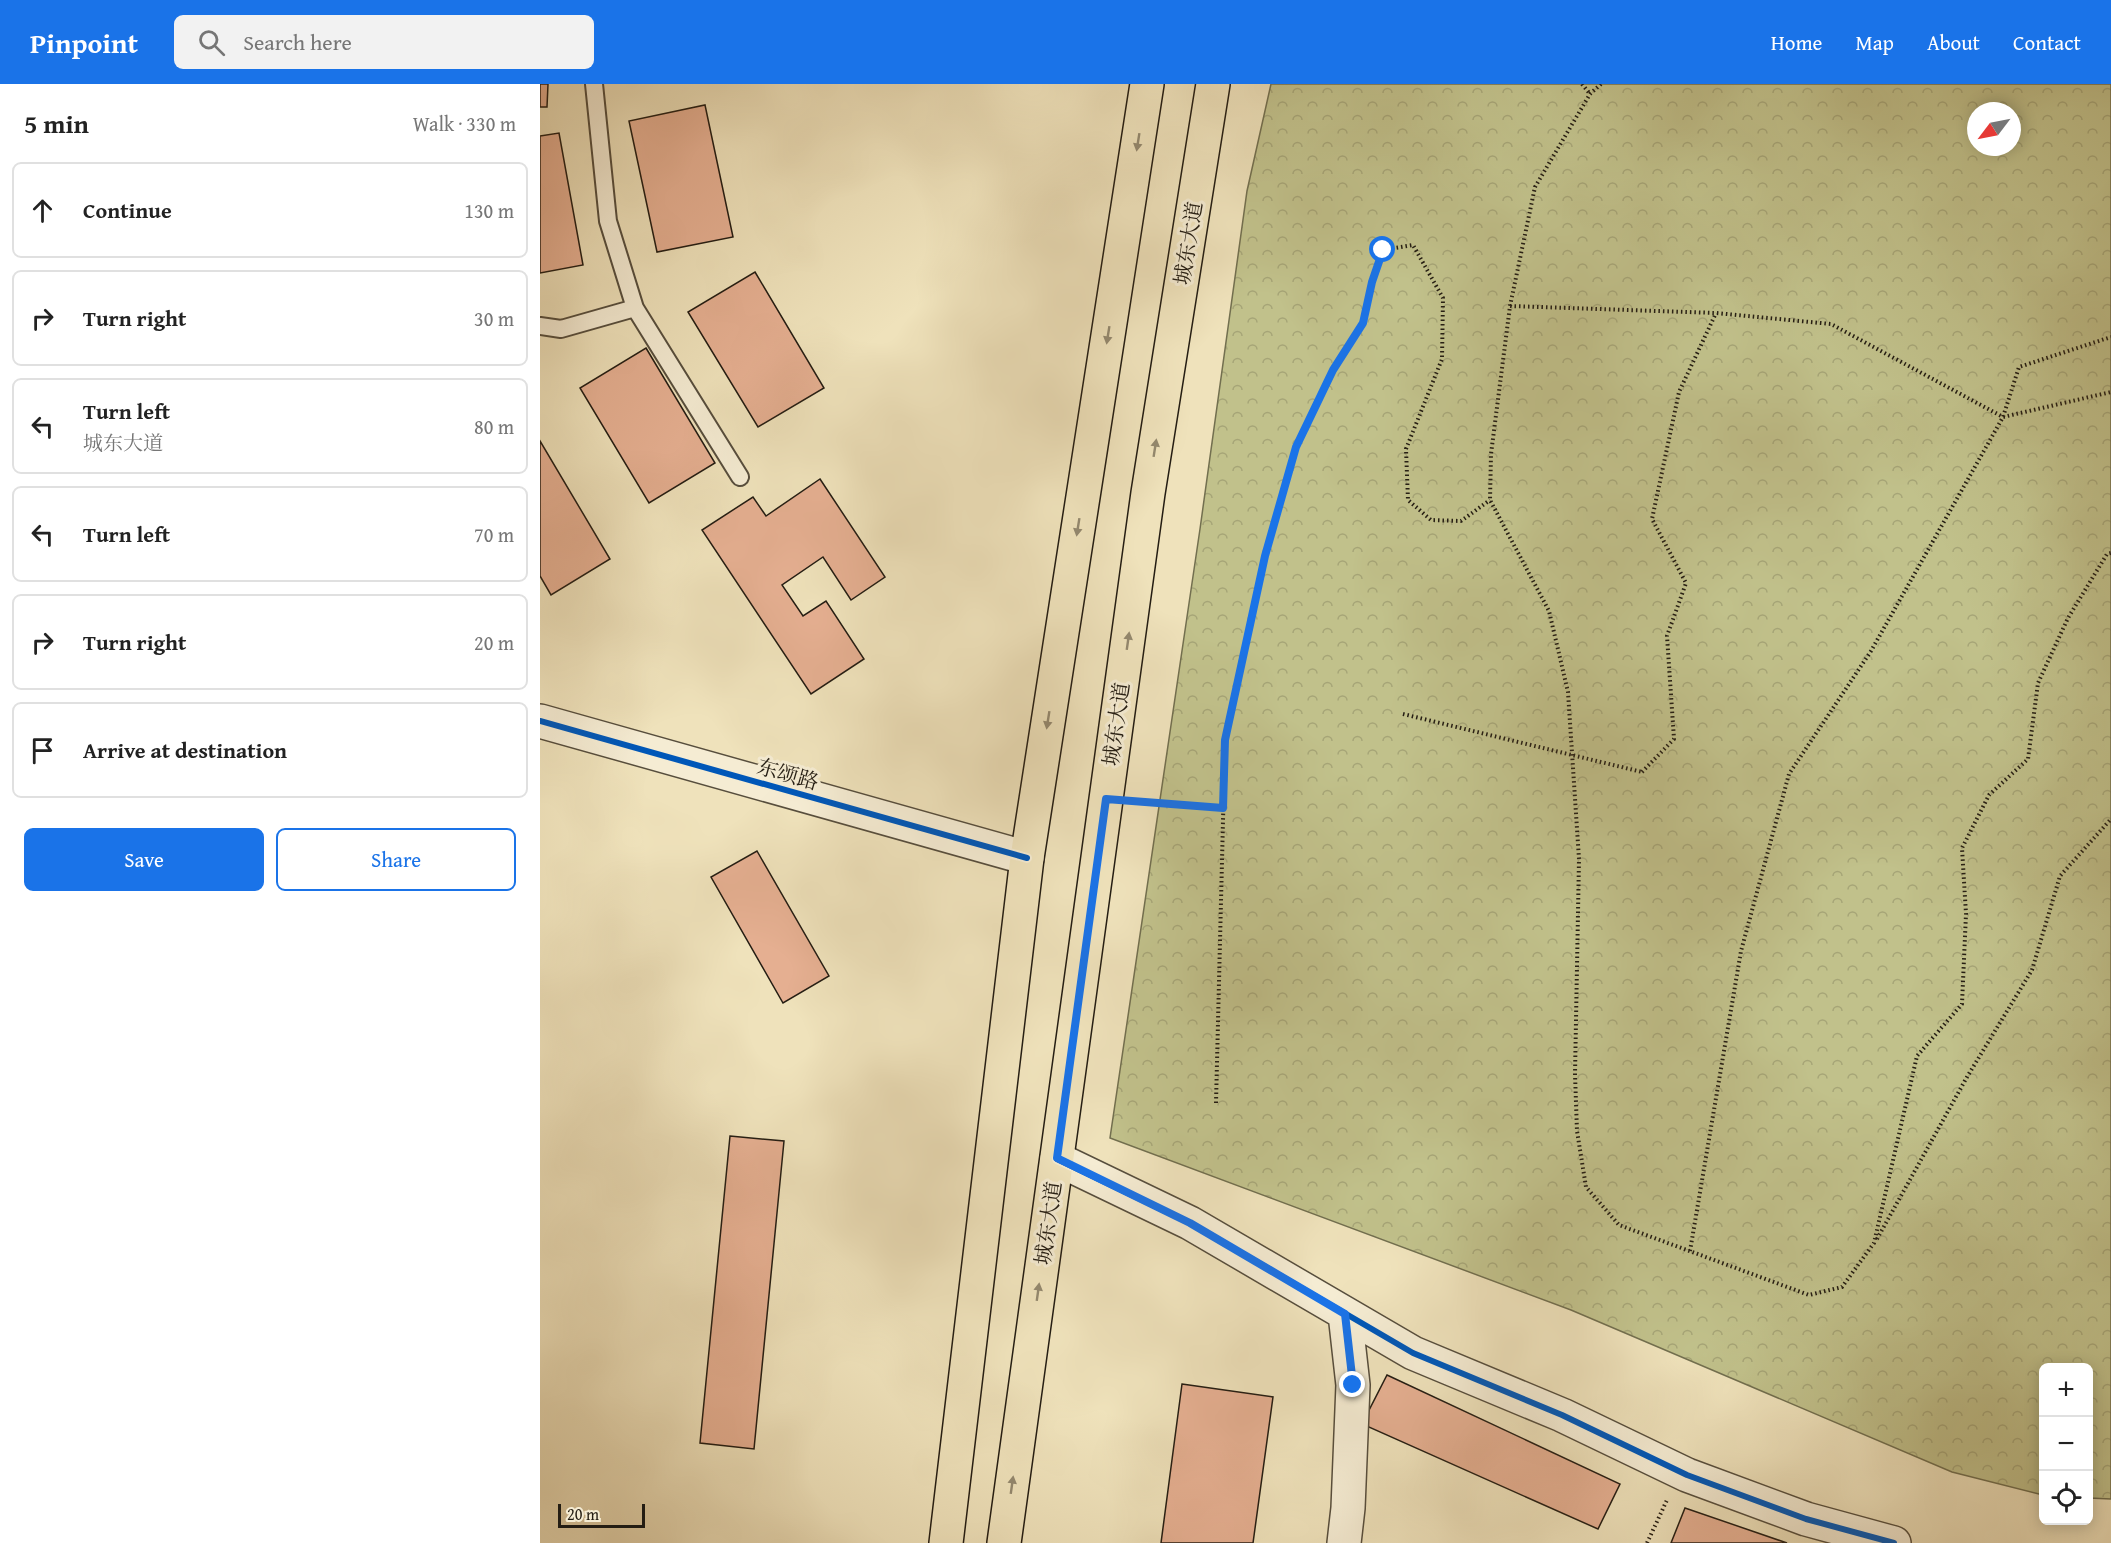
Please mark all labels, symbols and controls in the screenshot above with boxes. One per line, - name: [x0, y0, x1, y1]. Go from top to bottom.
- search box: [174, 15, 594, 69]
- text: Pinpoint: [30, 22, 138, 63]
- icon: search: [195, 26, 228, 59]
- text: Search here: [243, 26, 352, 58]
- text: Home: [1771, 27, 1822, 58]
- text: Map: [1855, 27, 1894, 58]
- text: About: [1927, 27, 1980, 58]
- text: Contact: [2013, 27, 2081, 58]
- north arrow: [1967, 102, 2021, 156]
- text: 5 min: [24, 104, 89, 143]
- text: Walk · 330 m: [413, 109, 516, 138]
- one-way arrow: [1133, 132, 1142, 151]
- icon: ahead: [26, 194, 59, 227]
- text: Continue: [83, 194, 172, 226]
- text: 130 m: [464, 196, 514, 225]
- street label: 城东大道: [1166, 199, 1210, 287]
- route start: [1369, 236, 1395, 262]
- icon: right: [26, 302, 59, 335]
- text: Turn right: [83, 302, 186, 334]
- text: 30 m: [474, 304, 514, 333]
- one-way arrow: [1103, 325, 1112, 344]
- text: Turn left: [83, 395, 170, 427]
- icon: left: [26, 410, 59, 443]
- text: 80 m: [474, 412, 514, 441]
- text: 城东大道: [83, 428, 163, 457]
- one-way arrow: [1151, 438, 1160, 457]
- icon: left: [26, 518, 59, 551]
- text: Turn left: [83, 518, 170, 550]
- one-way arrow: [1074, 518, 1083, 537]
- text: 70 m: [474, 520, 514, 549]
- icon: right: [26, 626, 59, 659]
- text: Turn right: [83, 626, 186, 658]
- text: 20 m: [474, 628, 514, 657]
- one-way arrow: [1123, 631, 1132, 650]
- street label: 城东大道: [1095, 680, 1137, 768]
- one-way arrow: [1044, 711, 1053, 730]
- icon: arrive: [26, 734, 59, 767]
- text: Arrive at destination: [83, 734, 287, 766]
- street label: 东颂路: [753, 750, 823, 798]
- button: Save: [24, 828, 264, 891]
- button: Share: [276, 828, 516, 891]
- street label: 城东大道: [1027, 1179, 1069, 1267]
- one-way arrow: [1034, 1282, 1043, 1301]
- map controls: [2039, 1363, 2093, 1525]
- button: +: [2039, 1363, 2093, 1417]
- route end: [1339, 1371, 1365, 1397]
- button: −: [2039, 1417, 2093, 1471]
- button: locate: [2039, 1471, 2093, 1525]
- one-way arrow: [1007, 1475, 1016, 1494]
- scale bar: [558, 1501, 645, 1528]
- text: 20 m: [567, 1502, 599, 1526]

